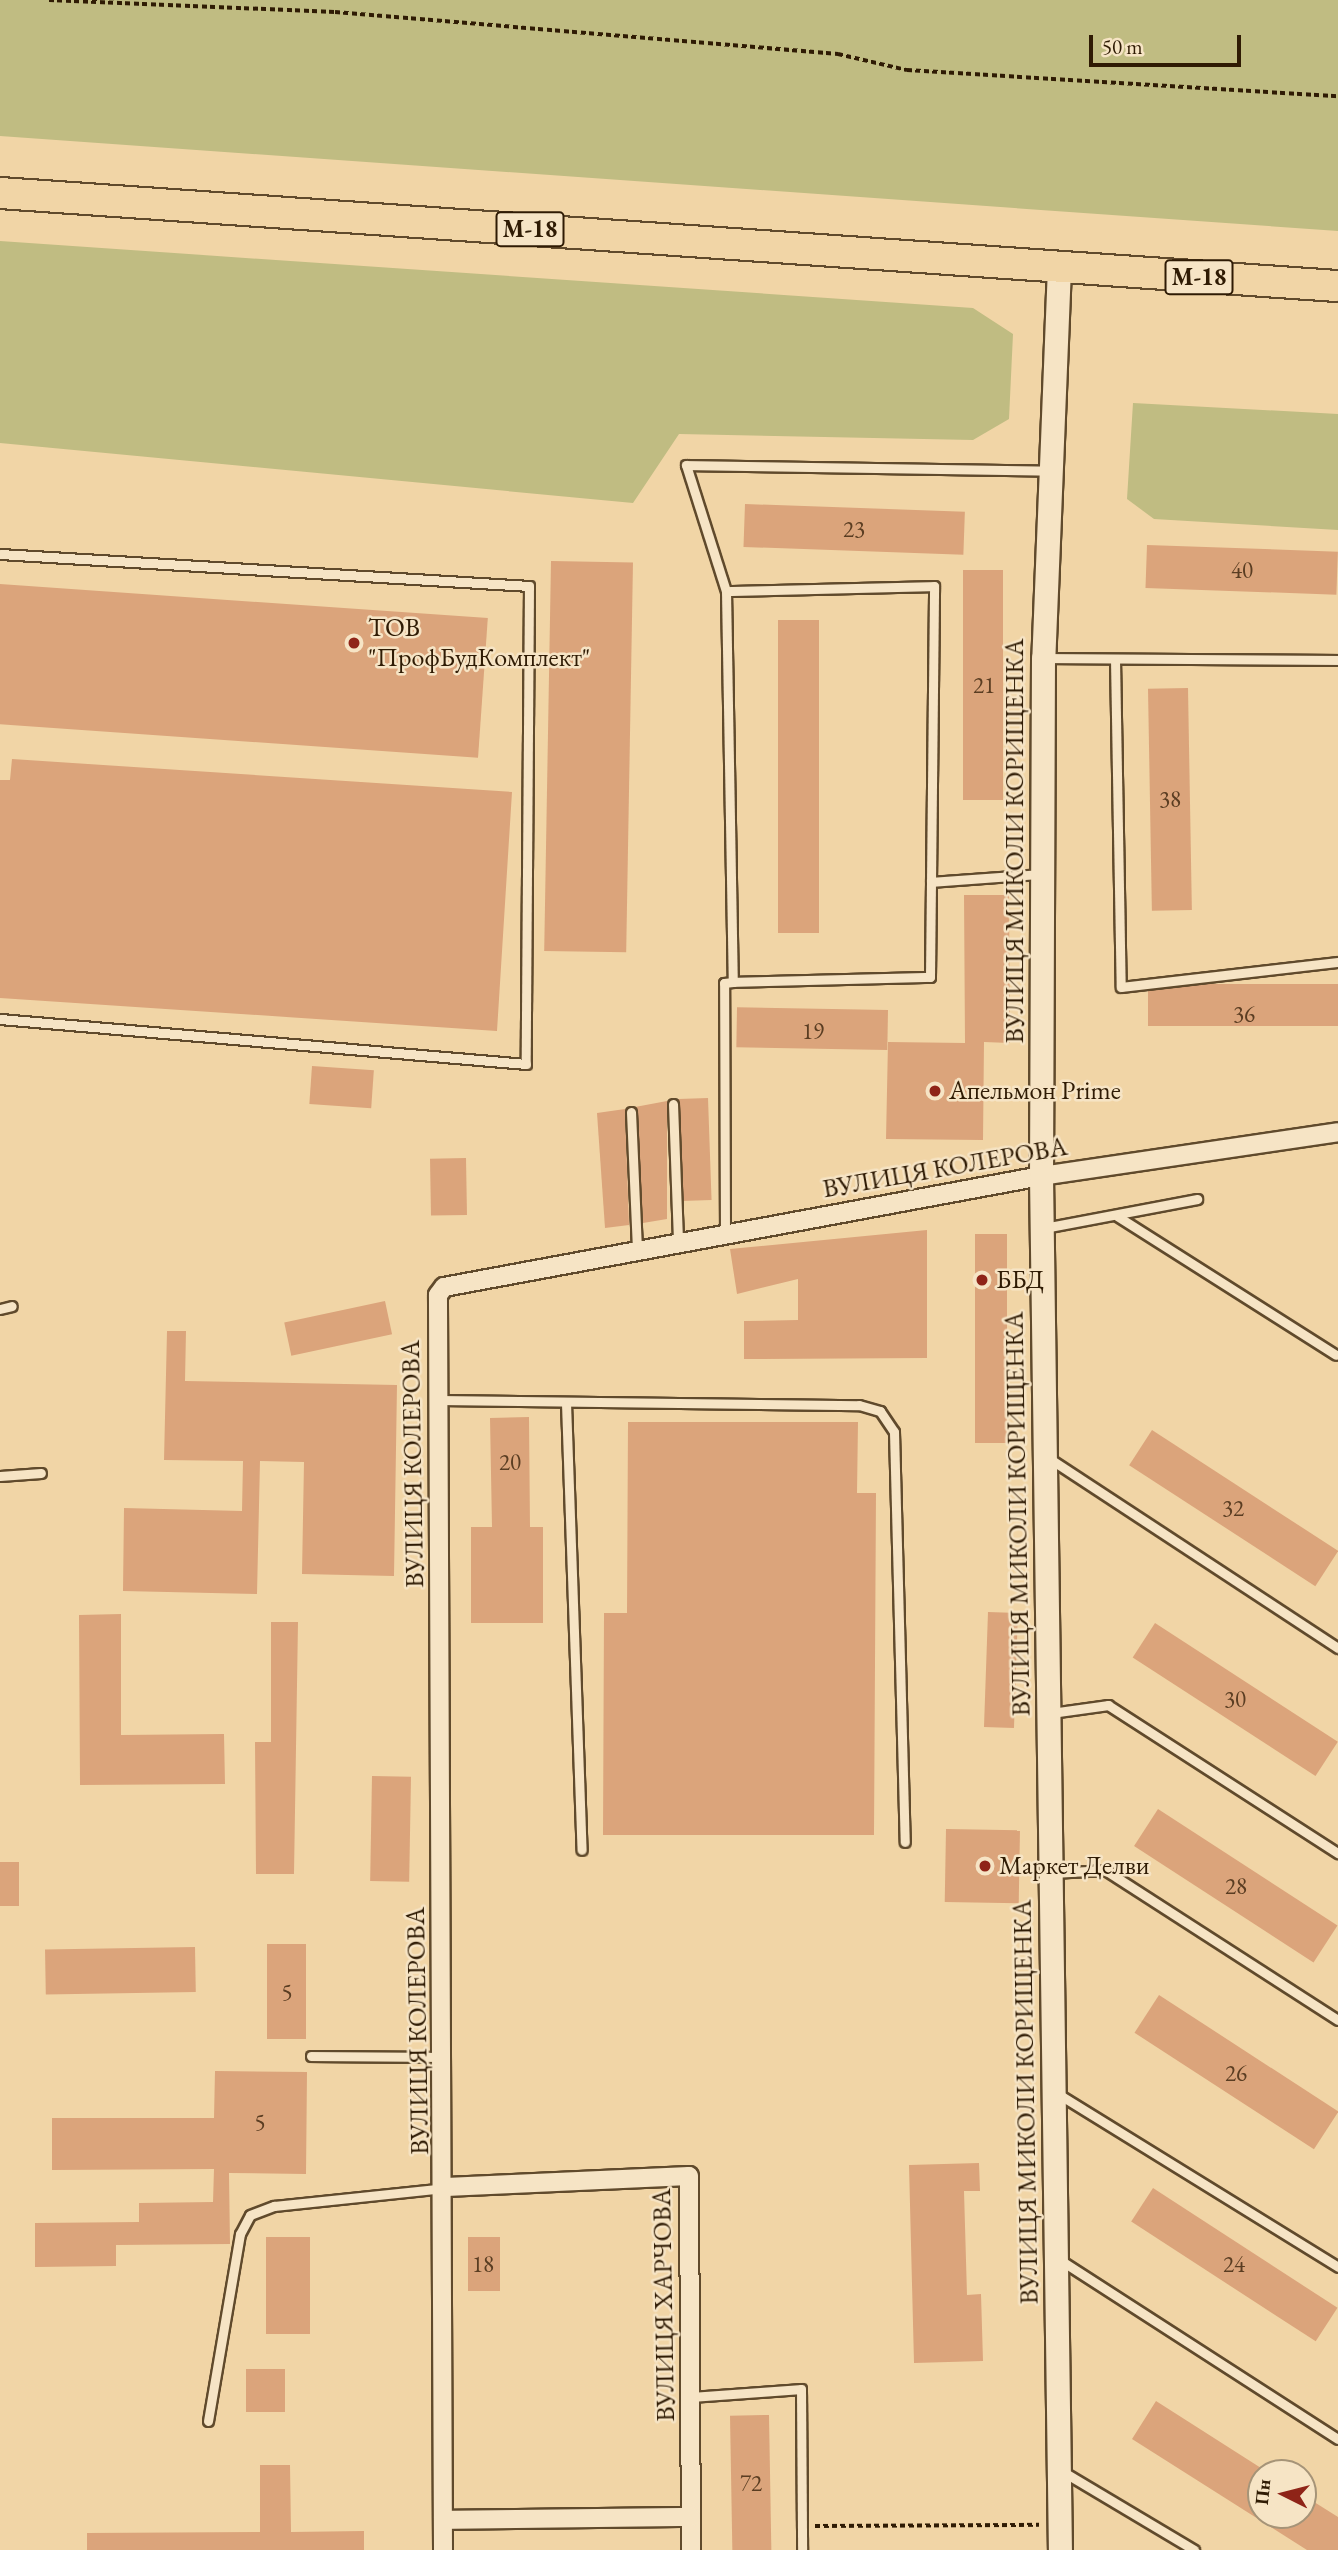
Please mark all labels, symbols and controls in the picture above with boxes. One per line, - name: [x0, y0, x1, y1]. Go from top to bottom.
- scale bar: [1093, 21, 1245, 65]
- text: 50 m: [1102, 33, 1143, 60]
- road number: М-18: [495, 209, 565, 250]
- road number: М-18: [1164, 256, 1234, 298]
- house number: 23: [843, 515, 865, 543]
- house number: 40: [1231, 556, 1253, 584]
- place label: ТОВ "ПрофБудКомплект": [368, 612, 590, 674]
- marker: ТОВ "ПрофБудКомплект": [346, 635, 362, 651]
- street label: ВУЛИЦЯ МИКОЛИ КОРИЩЕНКА: [999, 639, 1031, 1043]
- house number: 21: [973, 671, 995, 699]
- house number: 38: [1159, 785, 1181, 813]
- house number: 36: [1233, 1000, 1255, 1028]
- house number: 19: [802, 1017, 824, 1045]
- place label: Апельмон Prime: [949, 1075, 1121, 1107]
- marker: Апельмон Prime: [927, 1083, 943, 1099]
- street label: ВУЛИЦЯ КОЛЕРОВА: [820, 1131, 1070, 1205]
- place label: ББД: [996, 1264, 1044, 1296]
- marker: ББД: [974, 1272, 990, 1288]
- street label: ВУЛИЦЯ МИКОЛИ КОРИЩЕНКА: [999, 1311, 1037, 1717]
- street label: ВУЛИЦЯ КОЛЕРОВА: [395, 1340, 431, 1588]
- house number: 20: [499, 1448, 521, 1476]
- house number: 32: [1222, 1494, 1244, 1522]
- house number: 30: [1224, 1685, 1246, 1713]
- place label: Маркет Делви: [999, 1850, 1149, 1882]
- marker: Маркет Делви: [977, 1858, 993, 1874]
- house number: 28: [1225, 1872, 1247, 1900]
- street label: ВУЛИЦЯ МИКОЛИ КОРИЩЕНКА: [1007, 1899, 1045, 2305]
- street label: ВУЛИЦЯ КОЛЕРОВА: [400, 1907, 436, 2155]
- house number: 5: [281, 1978, 293, 2006]
- house number: 26: [1225, 2059, 1247, 2087]
- house number: 5: [254, 2108, 266, 2136]
- street label: ВУЛИЦЯ ХАРЧОВА: [646, 2188, 682, 2422]
- house number: 18: [472, 2250, 494, 2278]
- house number: 24: [1223, 2250, 1245, 2278]
- north arrow: [1247, 2459, 1317, 2529]
- house number: 72: [740, 2469, 762, 2497]
- text: Пн: [1249, 2478, 1276, 2506]

